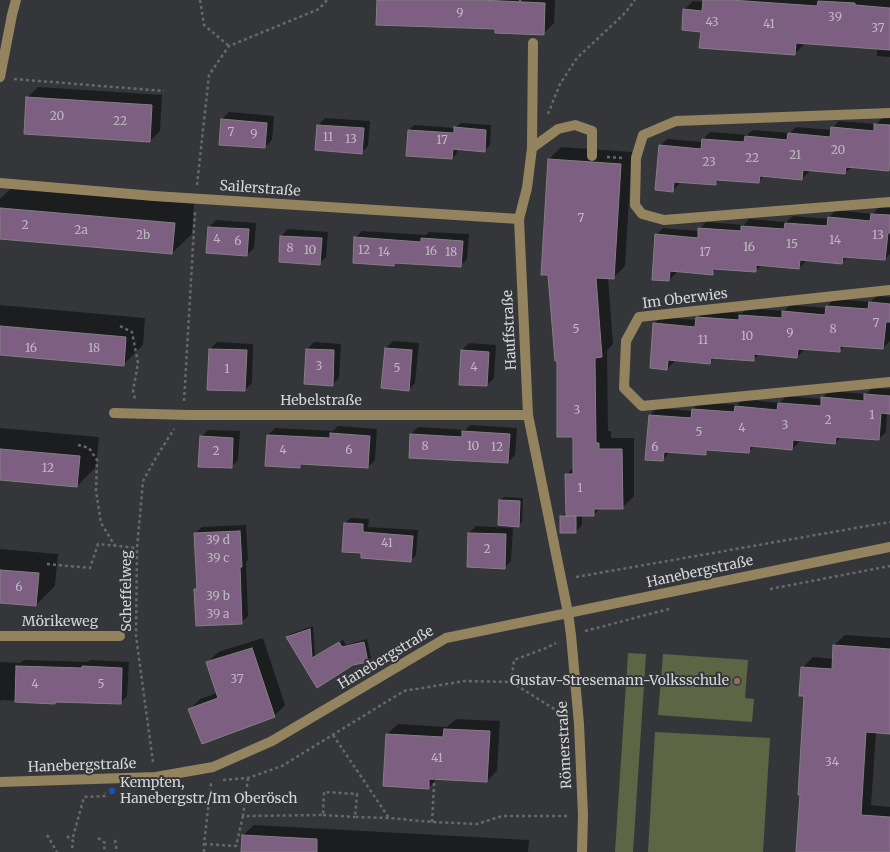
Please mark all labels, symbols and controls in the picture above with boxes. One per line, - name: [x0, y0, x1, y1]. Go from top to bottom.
- house number: 9: [456, 7, 464, 21]
- house number: 39: [828, 11, 842, 25]
- house number: 43: [705, 16, 719, 30]
- house number: 41: [763, 18, 775, 32]
- house number: 37: [871, 22, 885, 36]
- house number: 20: [50, 110, 64, 124]
- house number: 22: [113, 115, 127, 129]
- house number: 7: [228, 126, 234, 140]
- house number: 9: [250, 128, 258, 142]
- house number: 11: [323, 131, 333, 145]
- house number: 13: [345, 133, 357, 147]
- house number: 17: [436, 134, 448, 148]
- house number: 20: [831, 144, 845, 158]
- house number: 21: [789, 149, 801, 163]
- house number: 22: [745, 152, 759, 166]
- house number: 23: [702, 156, 716, 170]
- street label: Sailerstraße: [219, 178, 301, 200]
- house number: 7: [578, 212, 584, 226]
- house number: 2: [21, 219, 29, 233]
- house number: 2a: [74, 224, 88, 238]
- house number: 2b: [136, 229, 150, 243]
- house number: 13: [872, 229, 884, 243]
- house number: 4: [213, 233, 221, 247]
- house number: 14: [829, 234, 841, 248]
- house number: 6: [234, 235, 242, 249]
- house number: 15: [786, 238, 798, 252]
- house number: 16: [743, 241, 755, 255]
- house number: 8: [286, 242, 294, 256]
- house number: 10: [304, 244, 316, 258]
- house number: 12: [358, 244, 370, 258]
- house number: 16: [425, 245, 437, 259]
- house number: 14: [378, 246, 390, 260]
- house number: 18: [445, 246, 457, 260]
- house number: 17: [699, 246, 711, 260]
- street label: Im Oberwies: [641, 285, 729, 313]
- street label: Hauffstraße: [500, 289, 520, 371]
- house number: 7: [873, 317, 879, 331]
- house number: 5: [572, 323, 580, 337]
- house number: 8: [829, 323, 837, 337]
- house number: 9: [786, 327, 794, 341]
- house number: 10: [741, 330, 753, 344]
- house number: 11: [698, 334, 708, 348]
- house number: 16: [25, 342, 37, 356]
- house number: 18: [88, 342, 100, 356]
- house number: 3: [316, 360, 322, 374]
- house number: 4: [470, 361, 478, 375]
- house number: 5: [393, 362, 401, 376]
- house number: 1: [224, 363, 230, 377]
- street label: Hebelstraße: [280, 393, 362, 409]
- house number: 3: [574, 404, 580, 418]
- house number: 1: [869, 409, 875, 423]
- house number: 2: [824, 414, 832, 428]
- house number: 3: [782, 419, 788, 433]
- house number: 4: [738, 422, 746, 436]
- house number: 5: [695, 426, 703, 440]
- house number: 8: [421, 440, 429, 454]
- house number: 10: [467, 440, 479, 454]
- house number: 12: [491, 441, 503, 455]
- house number: 6: [651, 441, 659, 455]
- house number: 4: [279, 444, 287, 458]
- house number: 6: [345, 444, 353, 458]
- house number: 2: [212, 445, 220, 459]
- house number: 12: [42, 462, 54, 476]
- house number: 1: [577, 482, 583, 496]
- house number: 39 d: [206, 534, 230, 548]
- house number: 41: [381, 537, 393, 551]
- house number: 2: [483, 543, 491, 557]
- street label: Scheffelweg: [119, 550, 135, 632]
- house number: 39 c: [207, 552, 229, 566]
- street label: Hanebergstraße: [645, 553, 755, 591]
- house number: 6: [15, 581, 23, 595]
- house number: 39 b: [206, 590, 230, 604]
- house number: 39 a: [206, 608, 230, 622]
- street label: Mörikeweg: [22, 614, 98, 630]
- street label: Hanebergstraße: [335, 623, 437, 693]
- house number: 37: [230, 673, 244, 687]
- place label: Gustav-Stresemann-Volksschule: [510, 673, 729, 689]
- marker: Gustav-Stresemann-Volksschule: [732, 676, 742, 686]
- house number: 4: [31, 678, 39, 692]
- house number: 5: [97, 678, 105, 692]
- street label: Römerstraße: [554, 701, 576, 789]
- house number: 41: [431, 752, 443, 766]
- street label: Hanebergstraße: [28, 756, 136, 776]
- house number: 34: [825, 756, 839, 770]
- place label: Kempten, Hanebergstr./Im Oberösch: [120, 775, 298, 808]
- marker: Kempten, Hanebergstr./Im Oberösch: [107, 786, 117, 796]

